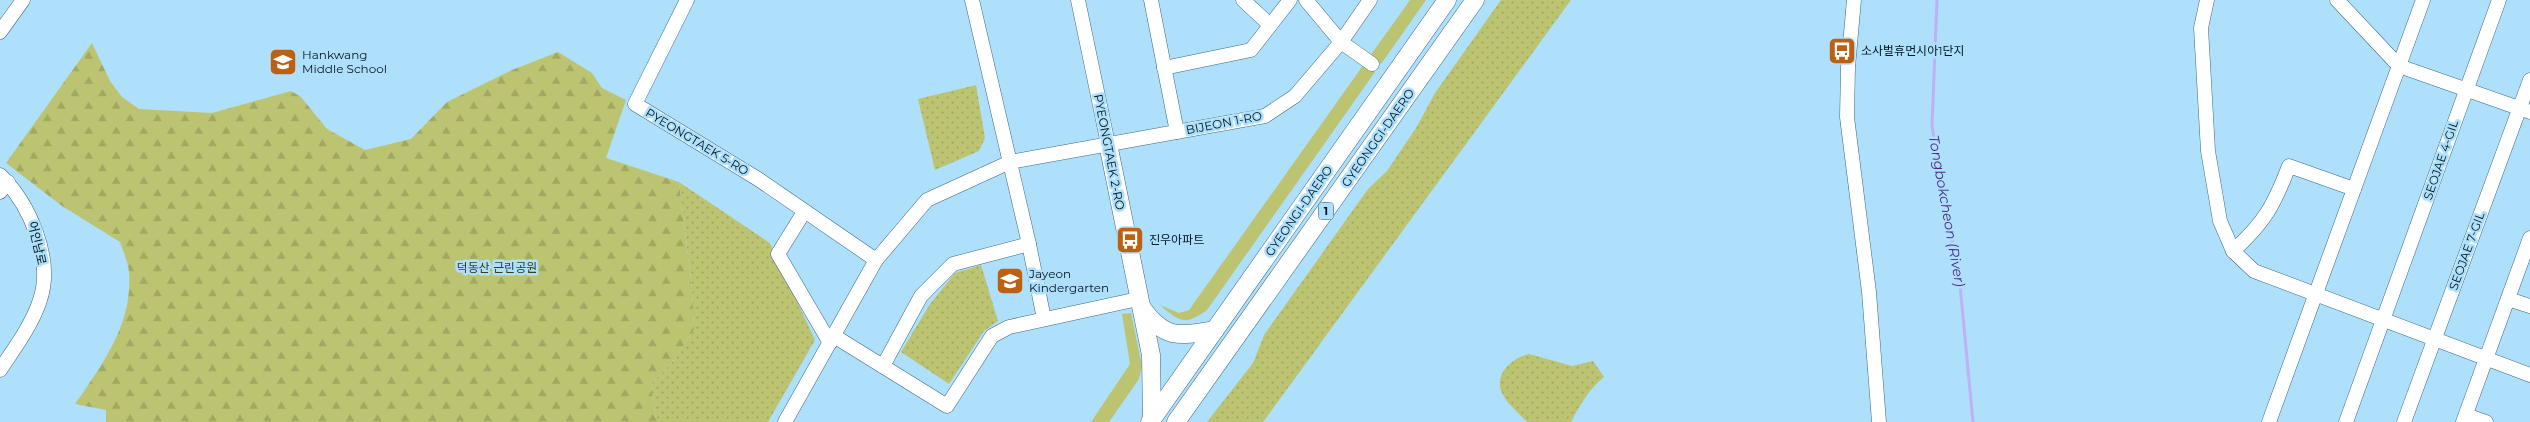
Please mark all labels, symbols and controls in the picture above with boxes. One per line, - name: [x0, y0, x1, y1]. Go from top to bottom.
- bus stop icon: 소사벌휴먼시아1단지: [1827, 36, 1857, 66]
- place label: 소사벌휴먼시아1단지: [1861, 43, 1965, 58]
- school or university icon: Hankwang Middle School: [268, 47, 298, 77]
- place label: Hankwang Middle School: [302, 47, 387, 76]
- street label: GYEONGGI-DAERO: [1338, 86, 1417, 190]
- street label: PYEONGTAEK 2-RO: [1091, 93, 1128, 211]
- street label: PYEONGTAEK 5-RO: [643, 105, 752, 178]
- street label: BIJEON 1-RO: [1185, 108, 1263, 137]
- street label: SEOJAE 4-GIL: [2420, 118, 2461, 202]
- water label: Tongbokcheon (River): [1925, 134, 1969, 288]
- street label: GYEONGI-DAERO: [1262, 163, 1335, 259]
- road number: 1: [1318, 202, 1334, 220]
- street label: SEOJAE 7-GIL: [2445, 210, 2488, 292]
- street label: 어인남로: [25, 220, 50, 266]
- bus stop icon: 진우아파트: [1115, 225, 1145, 255]
- place label: 진우아파트: [1149, 232, 1204, 247]
- park label: 덕동산 근린공원: [457, 260, 537, 275]
- school or university icon: Jayeon Kindergarten: [995, 266, 1025, 296]
- place label: Jayeon Kindergarten: [1028, 266, 1109, 295]

